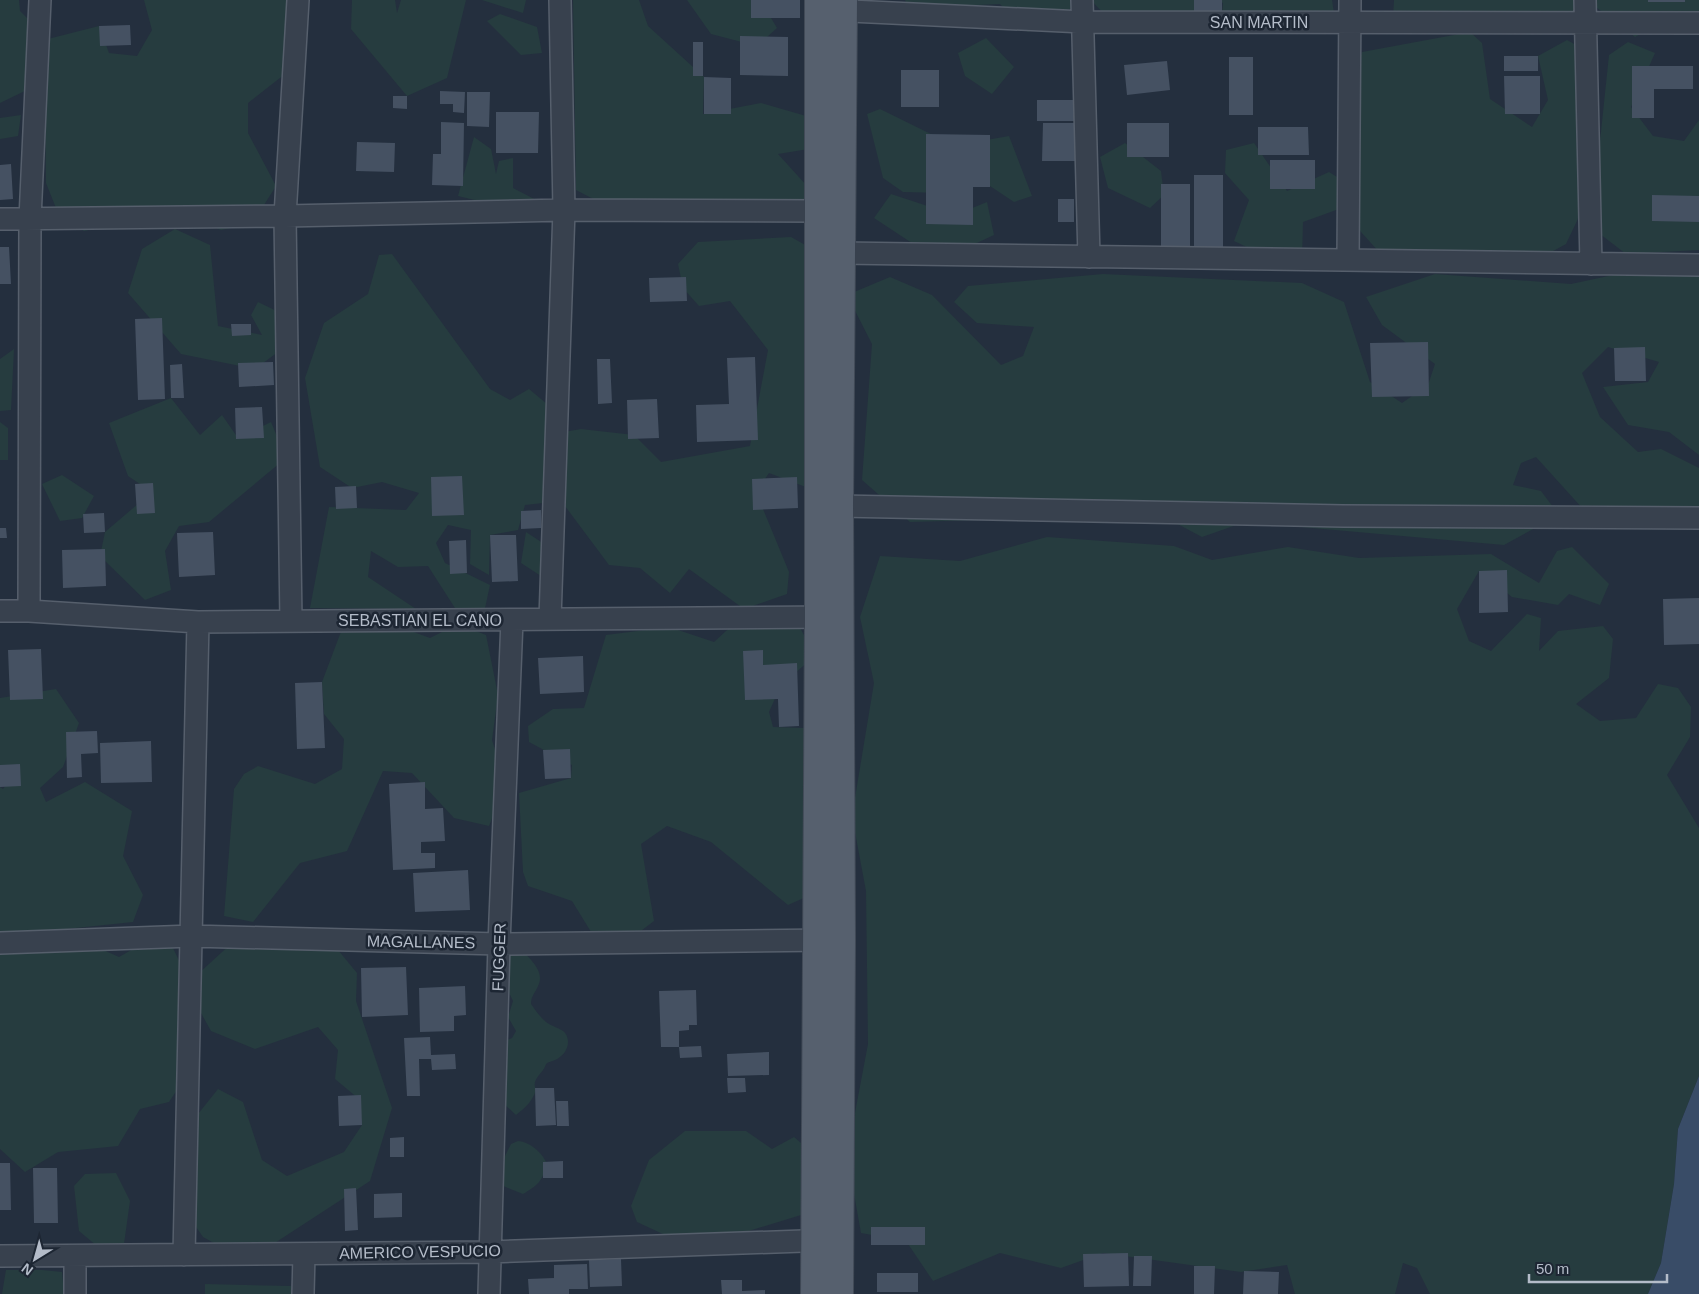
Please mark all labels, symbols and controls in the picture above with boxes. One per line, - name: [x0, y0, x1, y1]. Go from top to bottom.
- street label: SAN MARTIN: [1210, 14, 1308, 31]
- street label: SEBASTIAN EL CANO: [338, 612, 502, 629]
- street label: FUGGER: [489, 922, 509, 992]
- street label: MAGALLANES: [367, 933, 475, 951]
- north arrow: [10, 1234, 60, 1284]
- street label: AMERICO VESPUCIO: [339, 1242, 501, 1262]
- scale bar: [1529, 1252, 1666, 1284]
- text: N: [18, 1260, 36, 1279]
- text: 50 m: [1536, 1260, 1569, 1277]

